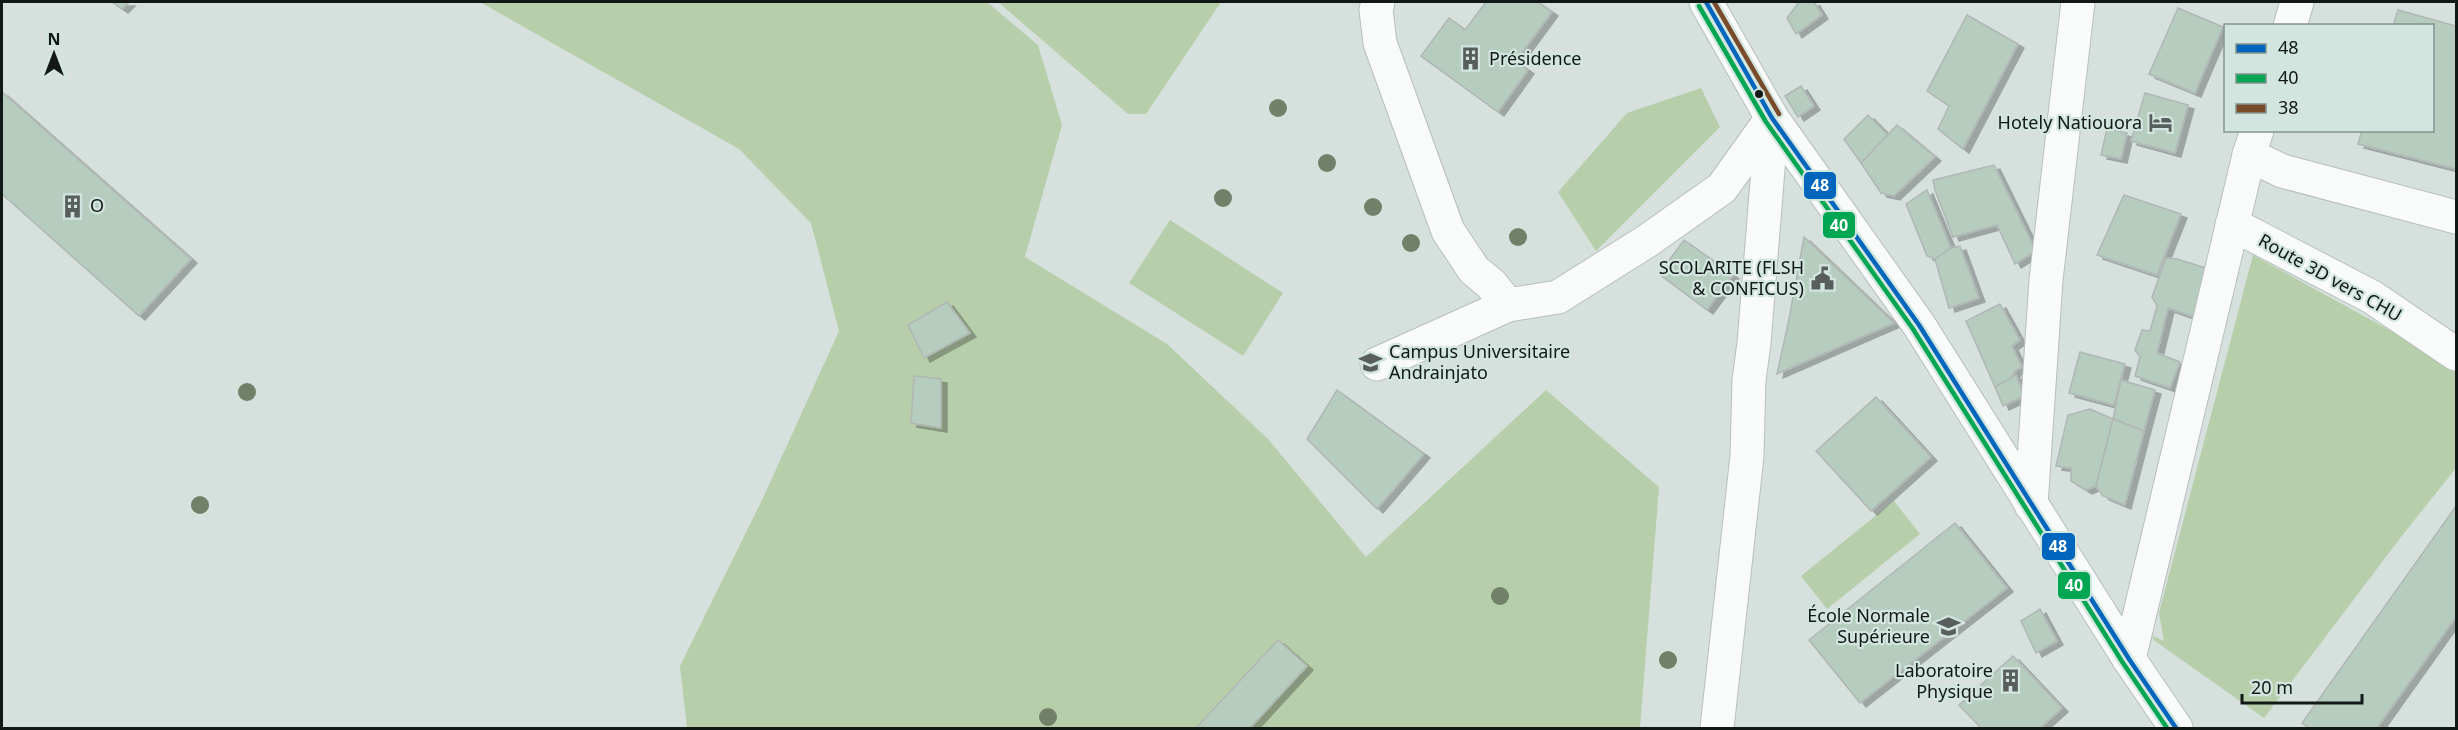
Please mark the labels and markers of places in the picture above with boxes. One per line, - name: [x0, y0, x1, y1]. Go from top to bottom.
- building icon: Présidence: [1458, 46, 1484, 72]
- place label: Présidence: [1489, 46, 1582, 70]
- unlabelled marker: [1753, 88, 1765, 100]
- place label: Hotely Natiouora: [1998, 110, 2142, 134]
- hotel icon: Hotely Natiouora: [2147, 110, 2173, 136]
- building icon: O: [59, 193, 85, 219]
- place label: O: [90, 193, 104, 217]
- place label: SCOLARITE (FLSH & CONFICUS): [1659, 255, 1804, 300]
- public building icon: SCOLARITE (FLSH & CONFICUS): [1809, 265, 1835, 291]
- place label: Campus Universitaire Andrainjato: [1389, 339, 1570, 384]
- school or university icon: Campus Universitaire Andrainjato: [1358, 349, 1384, 375]
- place label: École Normale Supérieure: [1807, 603, 1930, 648]
- school or university icon: École Normale Supérieure: [1935, 613, 1961, 639]
- place label: Laboratoire Physique: [1895, 658, 1993, 703]
- building icon: Laboratoire Physique: [1998, 668, 2024, 694]

